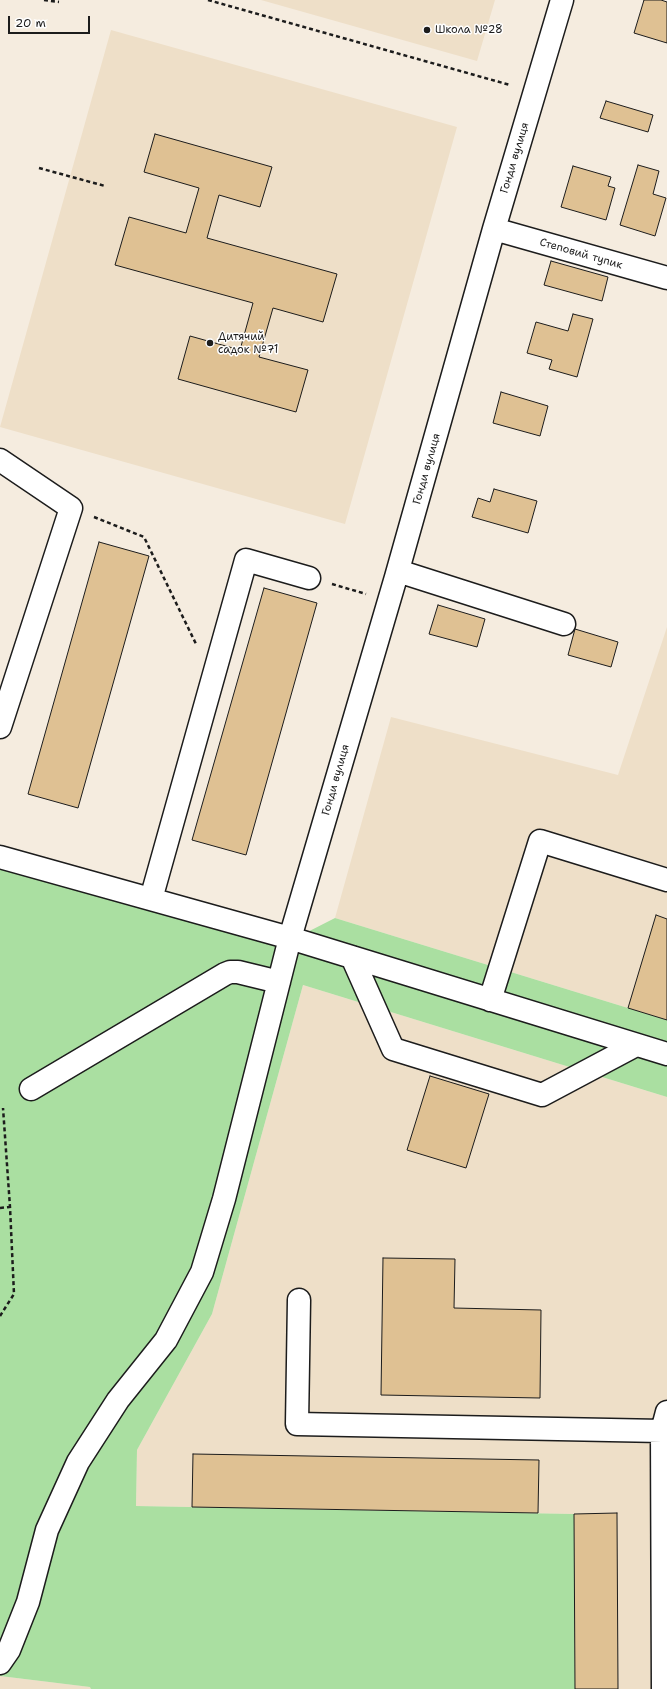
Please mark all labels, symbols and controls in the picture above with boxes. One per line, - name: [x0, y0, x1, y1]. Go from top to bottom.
- scale bar: [10, 8, 92, 34]
- text: 20 m: [15, 15, 46, 31]
- place label: Школа №28: [435, 23, 503, 37]
- marker: Школа №28: [422, 25, 432, 35]
- street label: Гонди вулиця: [498, 121, 532, 195]
- street label: Степовий тупик: [538, 236, 624, 272]
- place label: Дитячий садок №71: [218, 330, 278, 356]
- marker: Дитячий садок №71: [205, 338, 215, 348]
- street label: Гонди вулиця: [411, 432, 443, 506]
- street label: Гонди вулиця: [320, 743, 352, 817]

